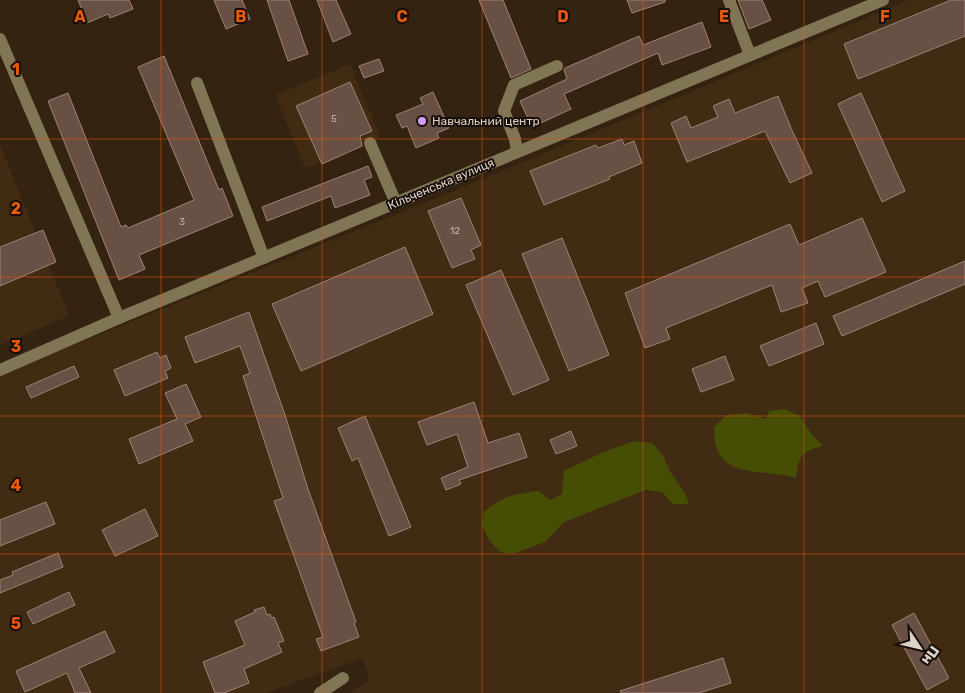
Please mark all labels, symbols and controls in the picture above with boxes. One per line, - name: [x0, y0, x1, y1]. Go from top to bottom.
- text: A: [74, 7, 86, 26]
- text: B: [235, 7, 247, 26]
- text: C: [396, 7, 408, 26]
- text: D: [557, 7, 569, 26]
- text: E: [719, 7, 729, 26]
- text: F: [880, 7, 890, 26]
- text: 1: [12, 60, 20, 79]
- house number: 5: [331, 113, 337, 125]
- place label: Навчальний центр: [432, 114, 540, 128]
- marker: Навчальний центр: [416, 115, 428, 127]
- street label: Кільченська вулиця: [386, 155, 496, 213]
- text: 2: [11, 199, 21, 218]
- house number: 3: [179, 216, 185, 228]
- house number: 12: [450, 225, 460, 237]
- text: 3: [11, 337, 21, 356]
- text: 4: [11, 476, 22, 495]
- text: 5: [11, 614, 21, 633]
- north arrow: [895, 623, 945, 673]
- text: Пн: [918, 642, 943, 668]

